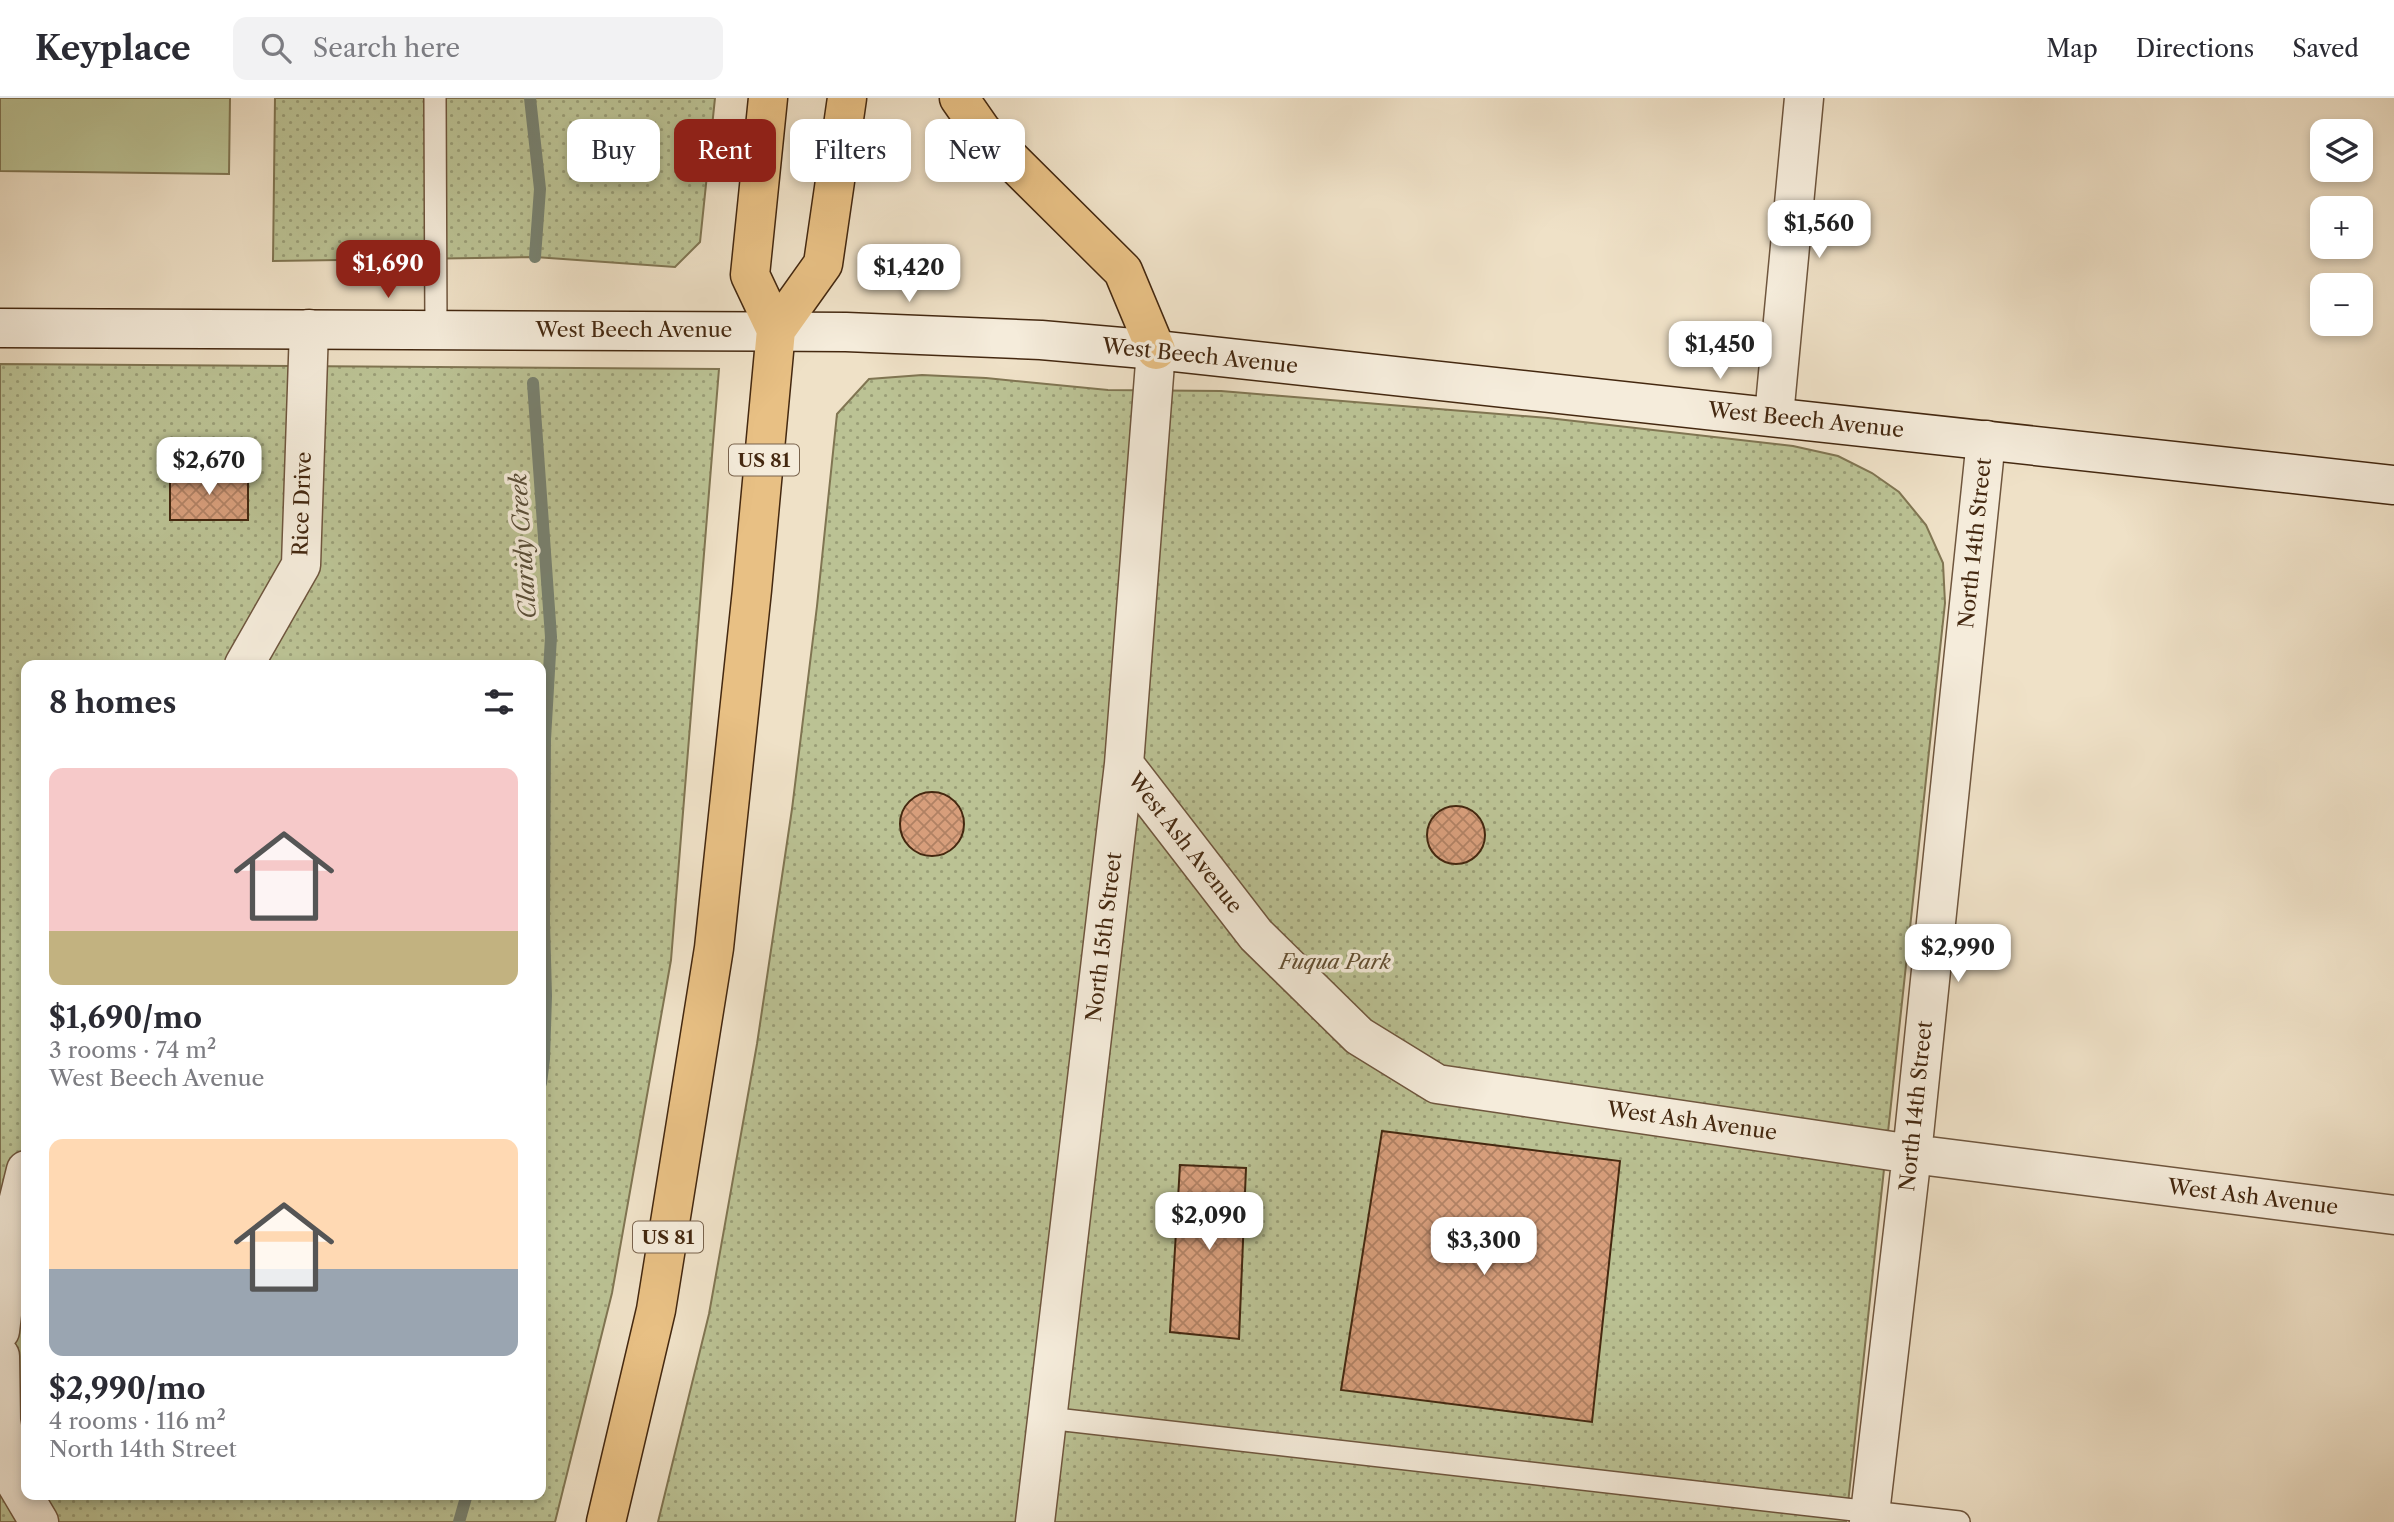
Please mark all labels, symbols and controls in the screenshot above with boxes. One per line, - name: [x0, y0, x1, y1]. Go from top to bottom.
- search box: [233, 17, 723, 80]
- text: Keyplace: [35, 28, 191, 69]
- icon: search: [257, 29, 295, 67]
- text: Search here: [313, 32, 460, 64]
- text: Map: [2046, 34, 2098, 63]
- text: Directions: [2136, 34, 2254, 63]
- text: Saved: [2292, 34, 2359, 63]
- chip: Buy: [567, 119, 660, 182]
- chip: Rent: [674, 119, 776, 182]
- chip: Filters: [790, 119, 911, 182]
- chip: New: [925, 119, 1025, 182]
- map controls: [2310, 119, 2373, 336]
- button: layers: [2310, 119, 2373, 182]
- button: +: [2310, 196, 2373, 259]
- pin: $1,560: [1762, 200, 1876, 260]
- text: $1,560: [1784, 209, 1854, 237]
- pin: $1,690: [331, 240, 445, 300]
- pin: $1,420: [852, 244, 966, 304]
- text: $1,690: [352, 249, 424, 277]
- text: $1,420: [873, 253, 945, 281]
- button: −: [2310, 273, 2373, 336]
- street label: West Beech Avenue: [535, 317, 732, 342]
- pin: $1,450: [1663, 322, 1777, 381]
- text: $1,450: [1685, 330, 1755, 358]
- street label: West Beech Avenue: [1100, 333, 1299, 378]
- street label: West Beech Avenue: [1706, 397, 1905, 442]
- pin: $2,670: [152, 438, 266, 497]
- road number: US 81: [729, 444, 799, 476]
- text: $2,670: [173, 446, 245, 474]
- street label: Rice Drive: [287, 451, 316, 557]
- street label: North 14th Street: [1953, 456, 1996, 629]
- water label: Claridy Creek: [504, 472, 542, 620]
- icon: filters: [480, 683, 518, 721]
- text: 8 homes: [49, 684, 176, 721]
- street label: West Ash Avenue: [1122, 767, 1248, 918]
- icon: home: [221, 813, 347, 939]
- street label: North 15th Street: [1081, 850, 1126, 1023]
- pin: $2,990: [1901, 924, 2015, 984]
- text: $2,990: [1921, 933, 1995, 961]
- park label: Fuqua Park: [1277, 949, 1391, 974]
- text: $1,690/mo: [49, 999, 202, 1036]
- street label: North 14th Street: [1894, 1019, 1937, 1192]
- text: 3 rooms · 74 m²: [49, 1036, 216, 1064]
- text: West Beech Avenue: [49, 1064, 265, 1092]
- street label: West Ash Avenue: [1604, 1096, 1779, 1145]
- street label: West Ash Avenue: [2165, 1174, 2340, 1219]
- icon: home: [221, 1184, 347, 1310]
- pin: $2,090: [1152, 1192, 1266, 1252]
- text: $2,090: [1171, 1201, 1247, 1229]
- pin: $3,300: [1427, 1218, 1541, 1277]
- road number: US 81: [633, 1222, 703, 1252]
- text: $3,300: [1447, 1226, 1521, 1254]
- text: $2,990/mo: [49, 1370, 206, 1407]
- text: 4 rooms · 116 m²: [49, 1407, 226, 1435]
- text: North 14th Street: [49, 1435, 237, 1463]

